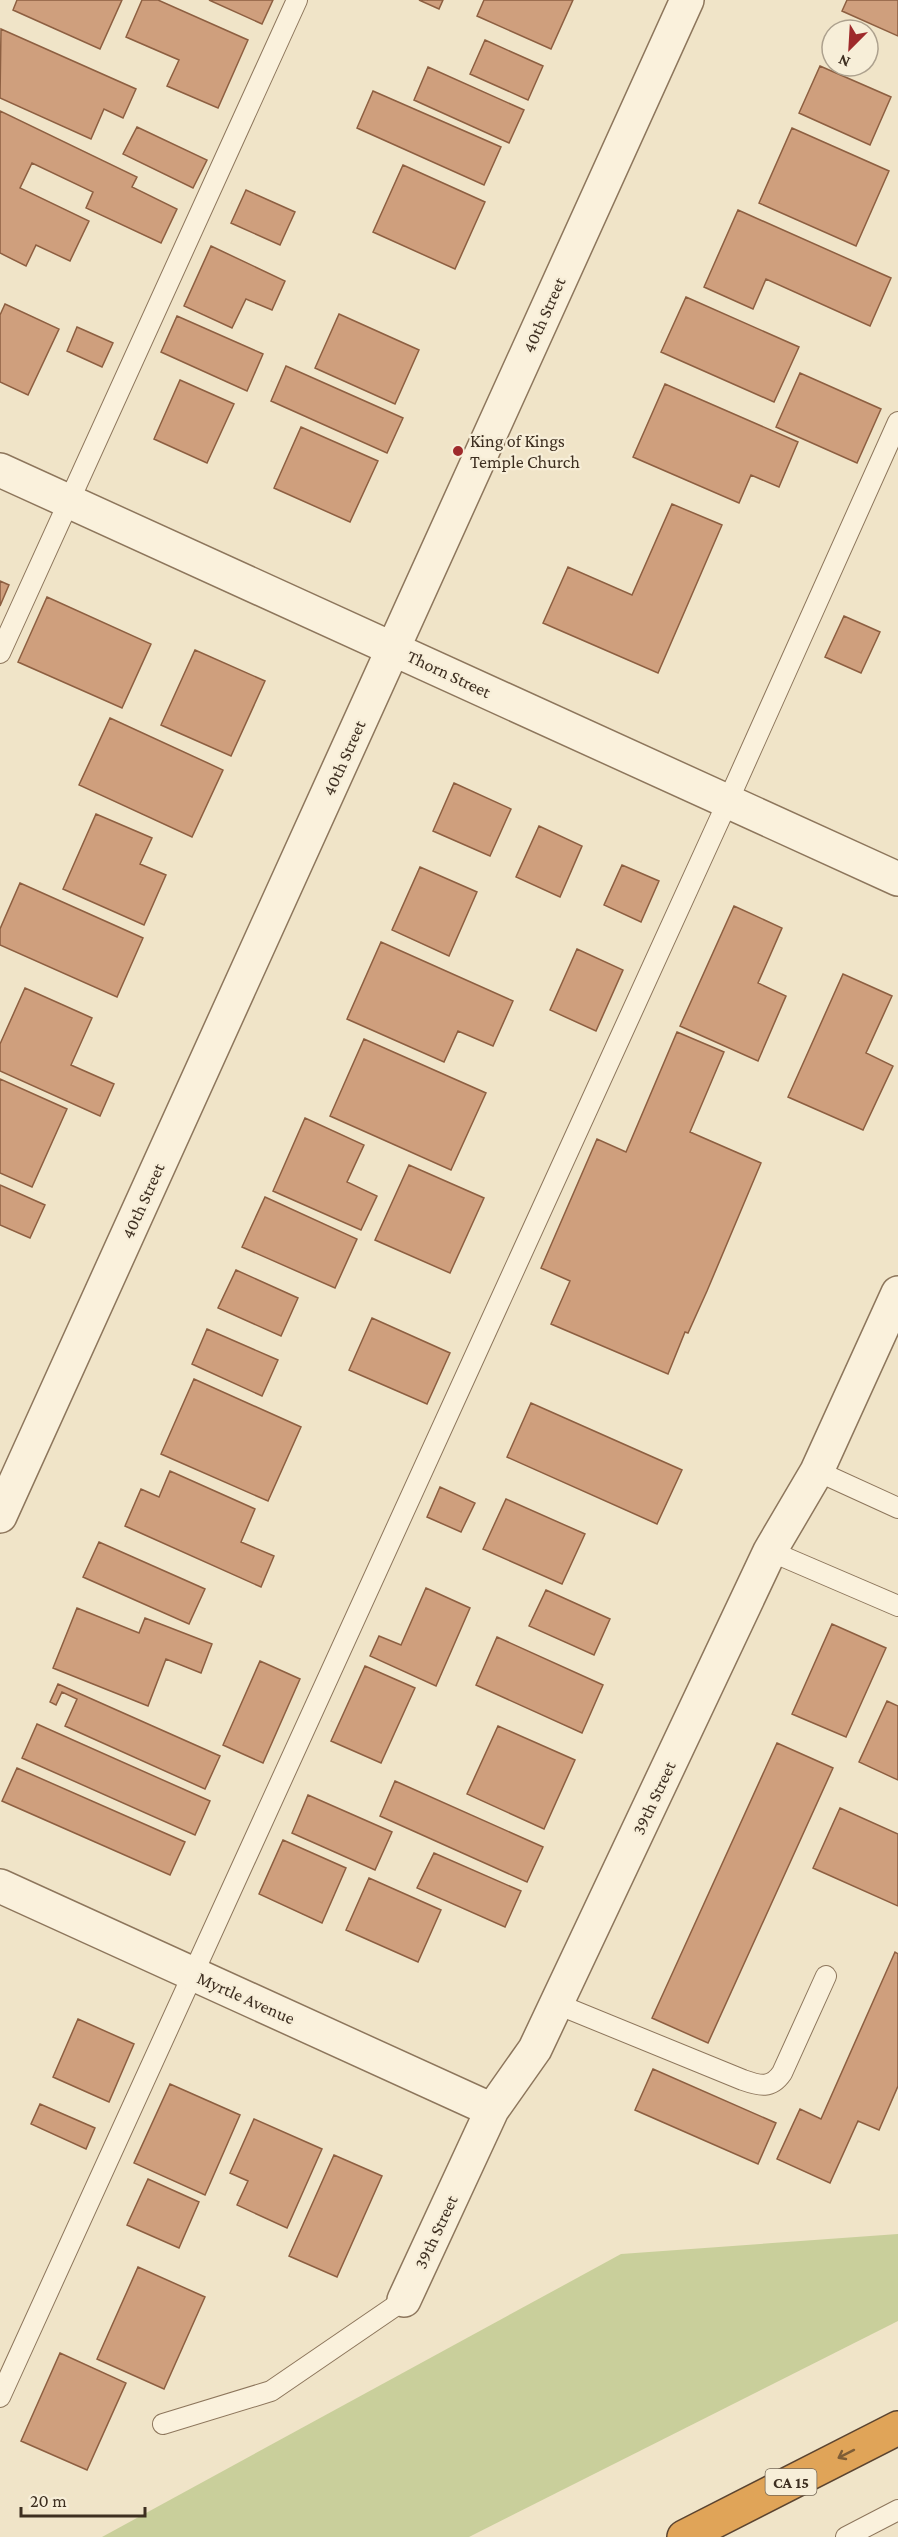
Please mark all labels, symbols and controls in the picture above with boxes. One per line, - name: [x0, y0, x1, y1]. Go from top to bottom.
- north arrow: [820, 18, 880, 78]
- text: N: [836, 51, 853, 71]
- street label: 40th Street: [518, 273, 570, 356]
- place label: King of Kings Temple Church: [470, 431, 580, 472]
- marker: King of Kings Temple Church: [451, 444, 465, 458]
- street label: Thorn Street: [404, 646, 495, 703]
- street label: 40th Street: [318, 716, 370, 799]
- street label: 40th Street: [117, 1159, 169, 1242]
- street label: 39th Street: [628, 1757, 680, 1838]
- street label: Myrtle Avenue: [194, 1968, 298, 2028]
- street label: 39th Street: [410, 2191, 462, 2272]
- one-way arrow: [838, 2448, 855, 2460]
- road number: CA 15: [766, 2469, 816, 2495]
- scale bar: [21, 2480, 146, 2518]
- text: 20 m: [30, 2491, 67, 2511]

